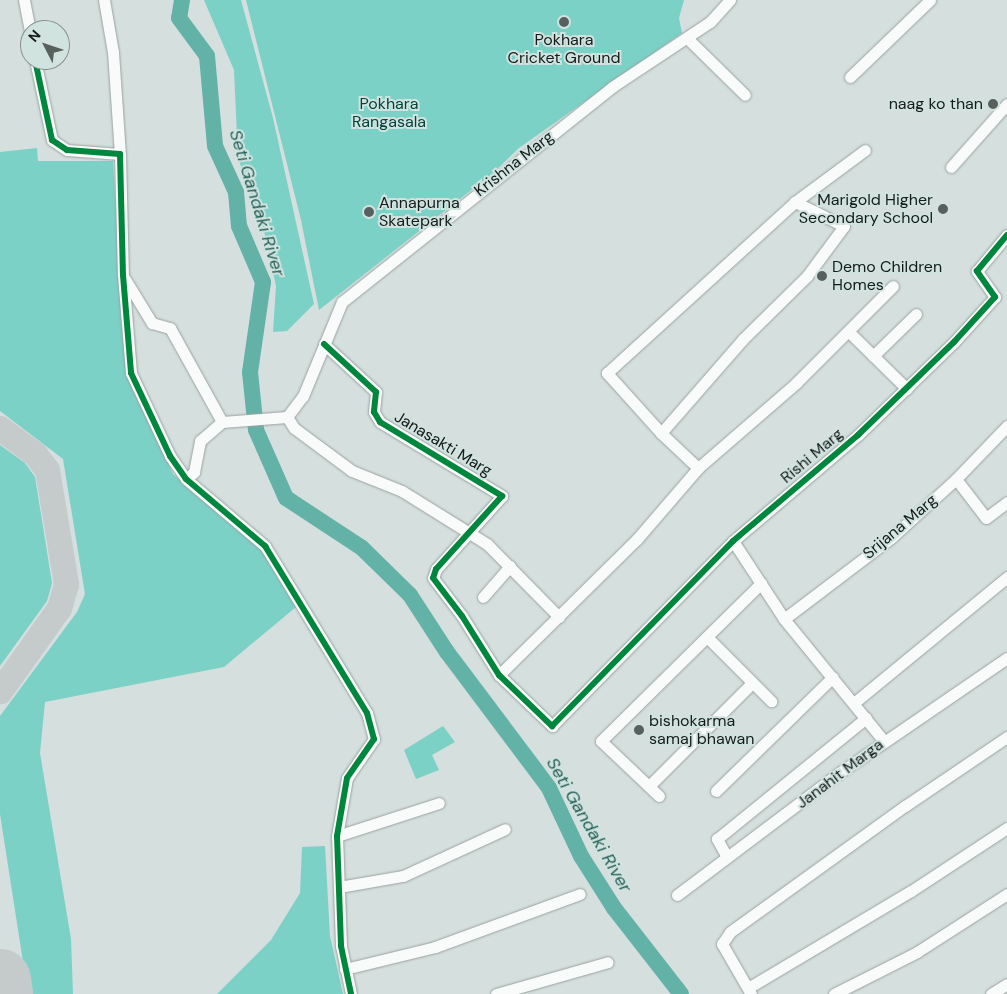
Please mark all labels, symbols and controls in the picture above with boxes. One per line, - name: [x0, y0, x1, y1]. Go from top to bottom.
- marker: Pokhara Cricket Ground: [558, 16, 570, 28]
- north arrow: [20, 20, 70, 70]
- text: N: [24, 26, 45, 46]
- place label: Pokhara Cricket Ground: [508, 30, 620, 68]
- park label: Pokhara Rangasala: [352, 94, 426, 132]
- place label: naag ko than: [889, 94, 983, 114]
- marker: naag ko than: [987, 98, 999, 110]
- water label: Seti Gandaki River: [224, 127, 290, 279]
- street label: Krishna Marg: [471, 127, 557, 201]
- place label: Marigold Higher Secondary School: [799, 190, 933, 228]
- place label: Annapurna Skatepark: [379, 193, 460, 231]
- marker: Marigold Higher Secondary School: [937, 203, 949, 215]
- marker: Annapurna Skatepark: [363, 206, 375, 218]
- place label: Demo Children Homes: [832, 257, 942, 295]
- marker: Demo Children Homes: [816, 270, 828, 282]
- street label: Janasakti Marg: [391, 407, 495, 481]
- street label: Rishi Marg: [777, 424, 847, 488]
- street label: Srijana Marg: [859, 491, 941, 563]
- place label: bishokarma samaj bhawan: [649, 711, 754, 749]
- marker: bishokarma samaj bhawan: [633, 724, 645, 736]
- street label: Janahit Marga: [793, 735, 887, 813]
- water label: Seti Gandaki River: [542, 754, 636, 896]

